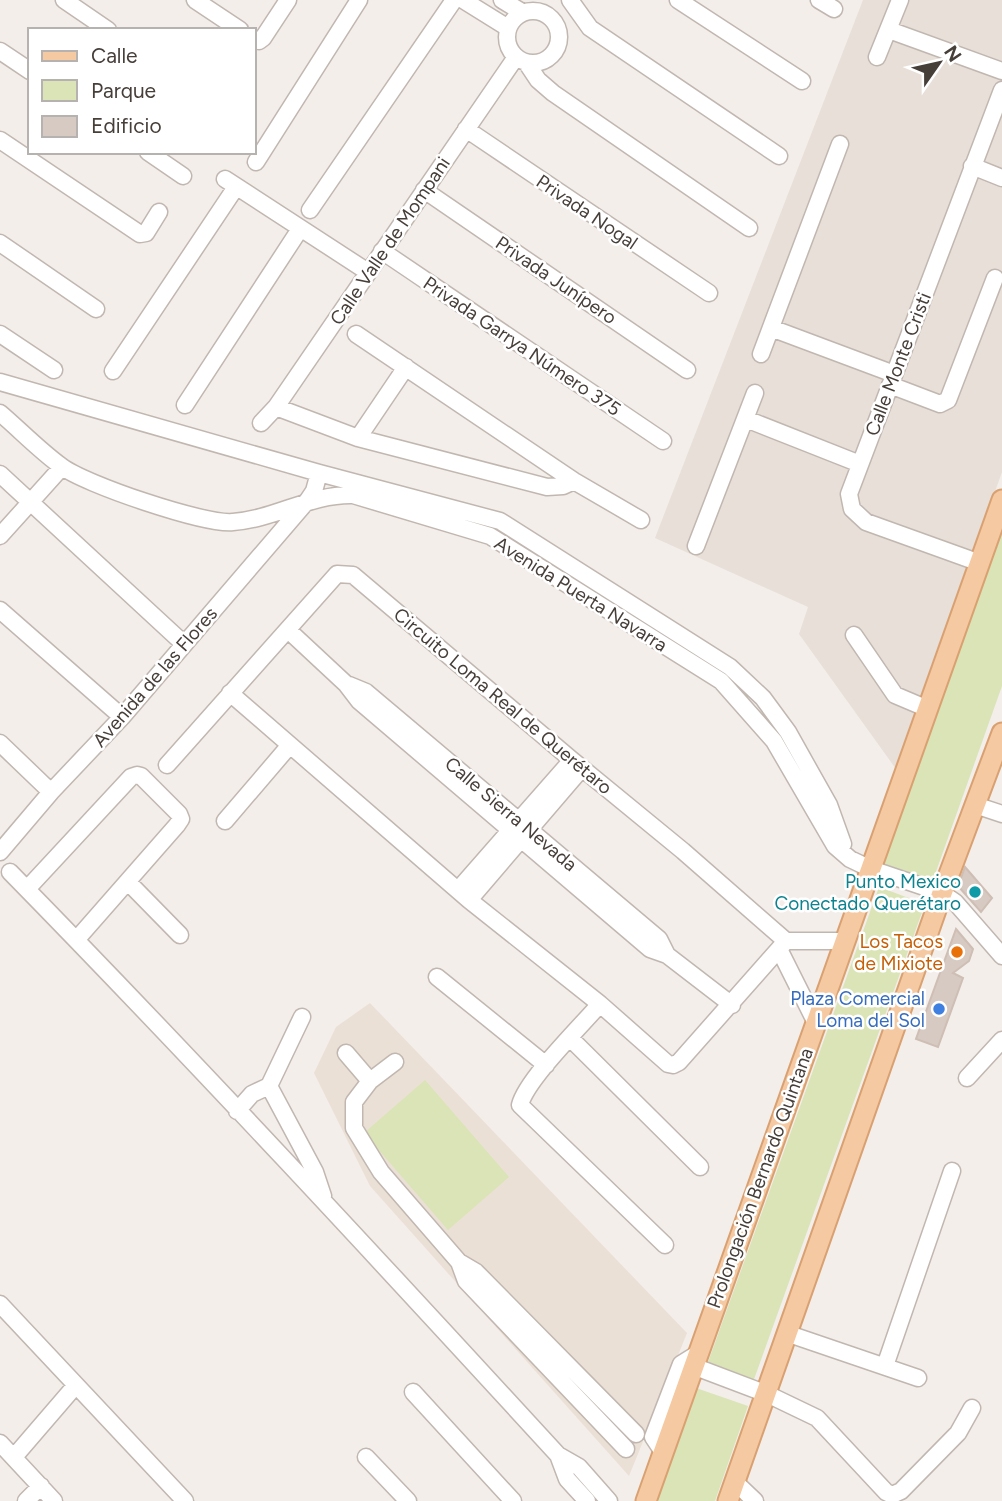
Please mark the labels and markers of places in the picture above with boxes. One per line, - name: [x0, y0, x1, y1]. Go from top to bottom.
- place label: Punto Mexico Conectado Querétaro: [774, 870, 961, 915]
- marker: Punto Mexico Conectado Querétaro: [967, 884, 983, 900]
- place label: Los Tacos de Mixiote: [854, 930, 943, 975]
- marker: Los Tacos de Mixiote: [949, 944, 965, 960]
- place label: Plaza Comercial Loma del Sol: [790, 987, 925, 1032]
- marker: Plaza Comercial Loma del Sol: [931, 1001, 947, 1017]

